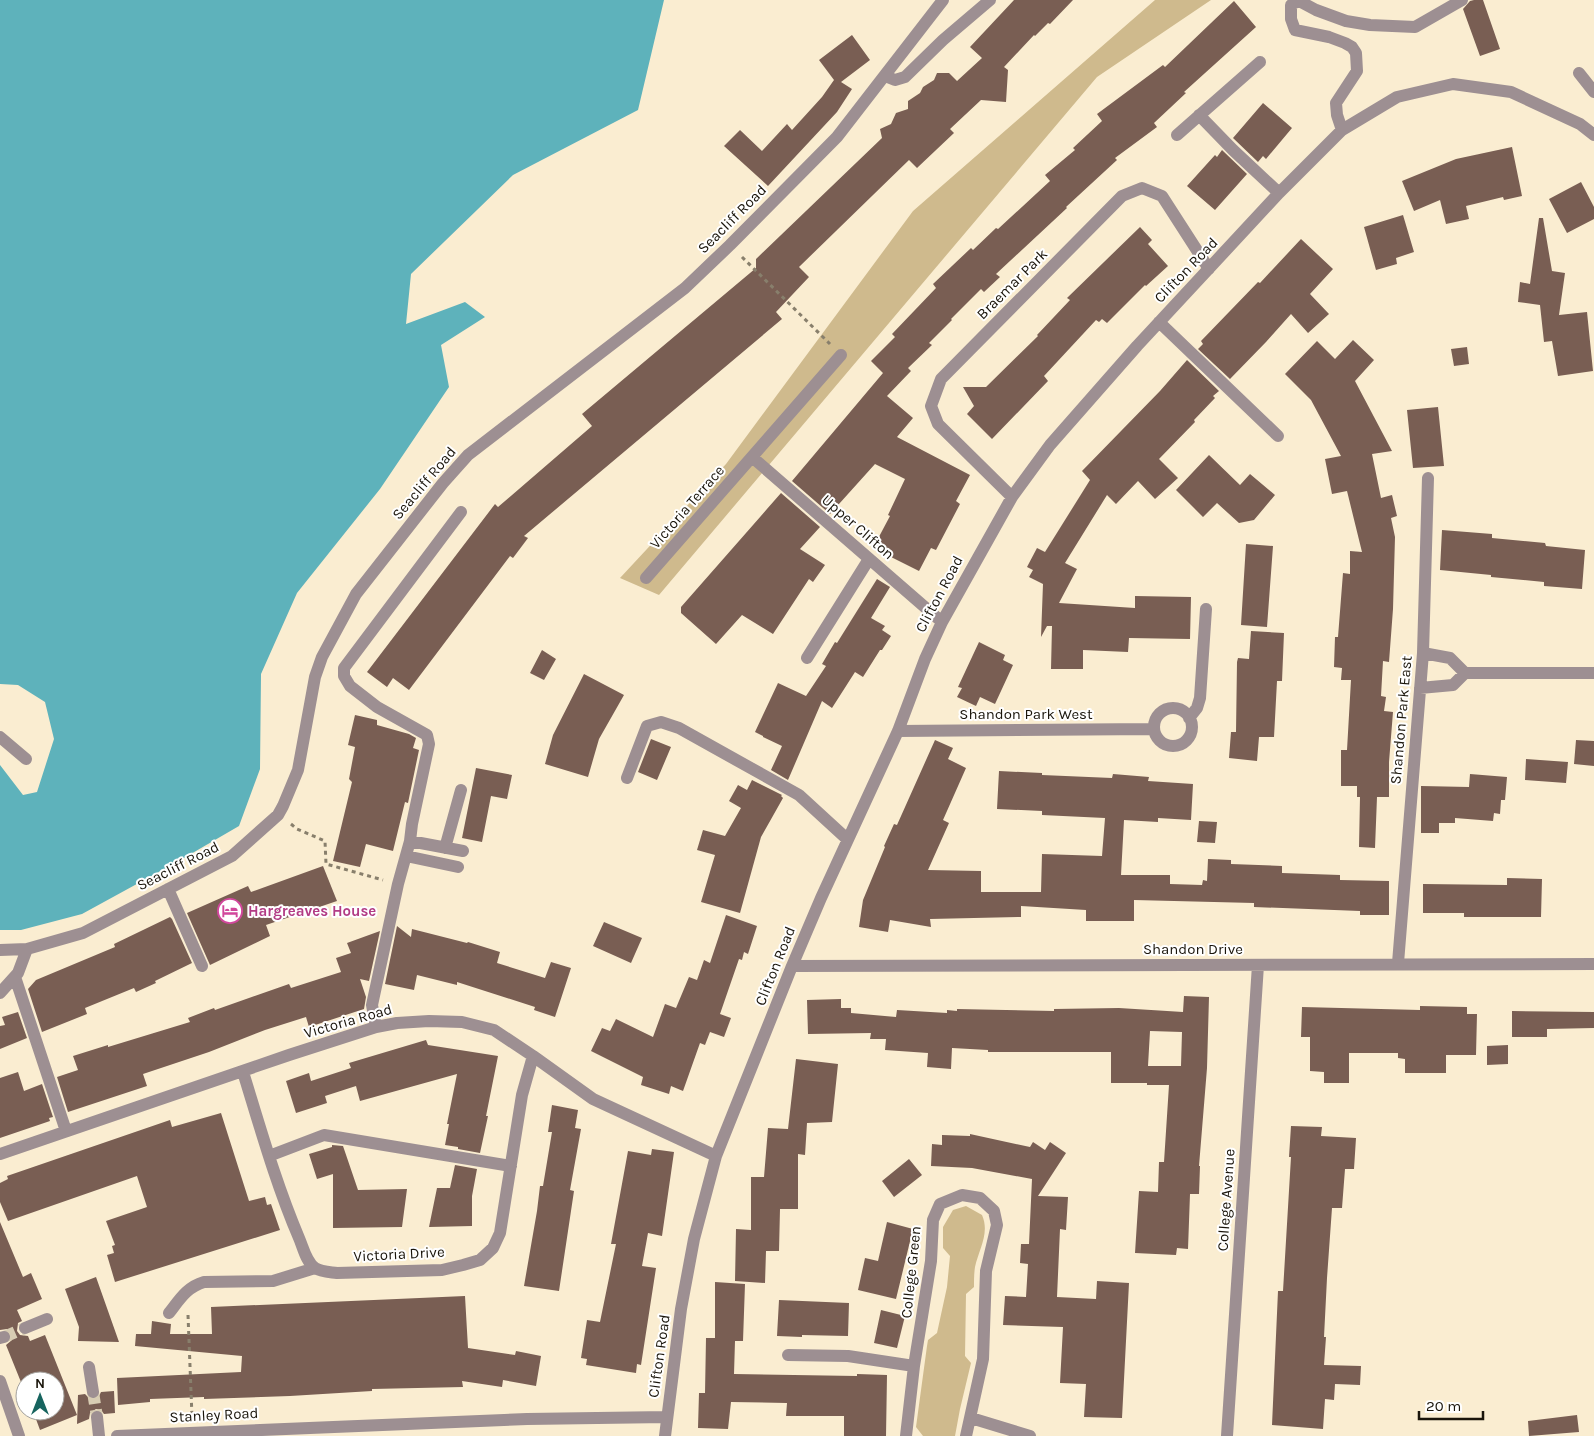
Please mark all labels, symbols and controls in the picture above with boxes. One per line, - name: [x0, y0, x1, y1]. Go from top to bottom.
- street label: Seacliff Road: [694, 181, 770, 257]
- street label: Clifton Road: [1150, 234, 1222, 306]
- street label: Braemar Park: [973, 245, 1051, 323]
- street label: Seacliff Road: [388, 443, 460, 523]
- street label: Victoria Terrace: [646, 462, 728, 552]
- street label: Upper Clifton: [818, 491, 898, 563]
- street label: Clifton Road: [911, 553, 967, 635]
- street label: Shandon Park East: [1386, 654, 1416, 785]
- street label: Shandon Park West: [959, 705, 1093, 723]
- street label: Seacliff Road: [134, 838, 222, 894]
- hotel icon: Hargreaves House: [217, 898, 243, 924]
- place label: Hargreaves House: [248, 902, 376, 920]
- street label: Clifton Road: [751, 924, 799, 1008]
- street label: Shandon Drive: [1143, 940, 1243, 958]
- street label: Victoria Road: [302, 1000, 394, 1042]
- street label: College Avenue: [1213, 1148, 1239, 1252]
- street label: College Green: [897, 1225, 925, 1319]
- street label: Victoria Drive: [353, 1243, 445, 1265]
- street label: Clifton Road: [644, 1313, 674, 1399]
- north arrow: [15, 1371, 65, 1421]
- text: N: [35, 1375, 45, 1392]
- scale bar: [1419, 1388, 1483, 1420]
- text: 20 m: [1426, 1397, 1461, 1415]
- street label: Stanley Road: [169, 1404, 259, 1426]

